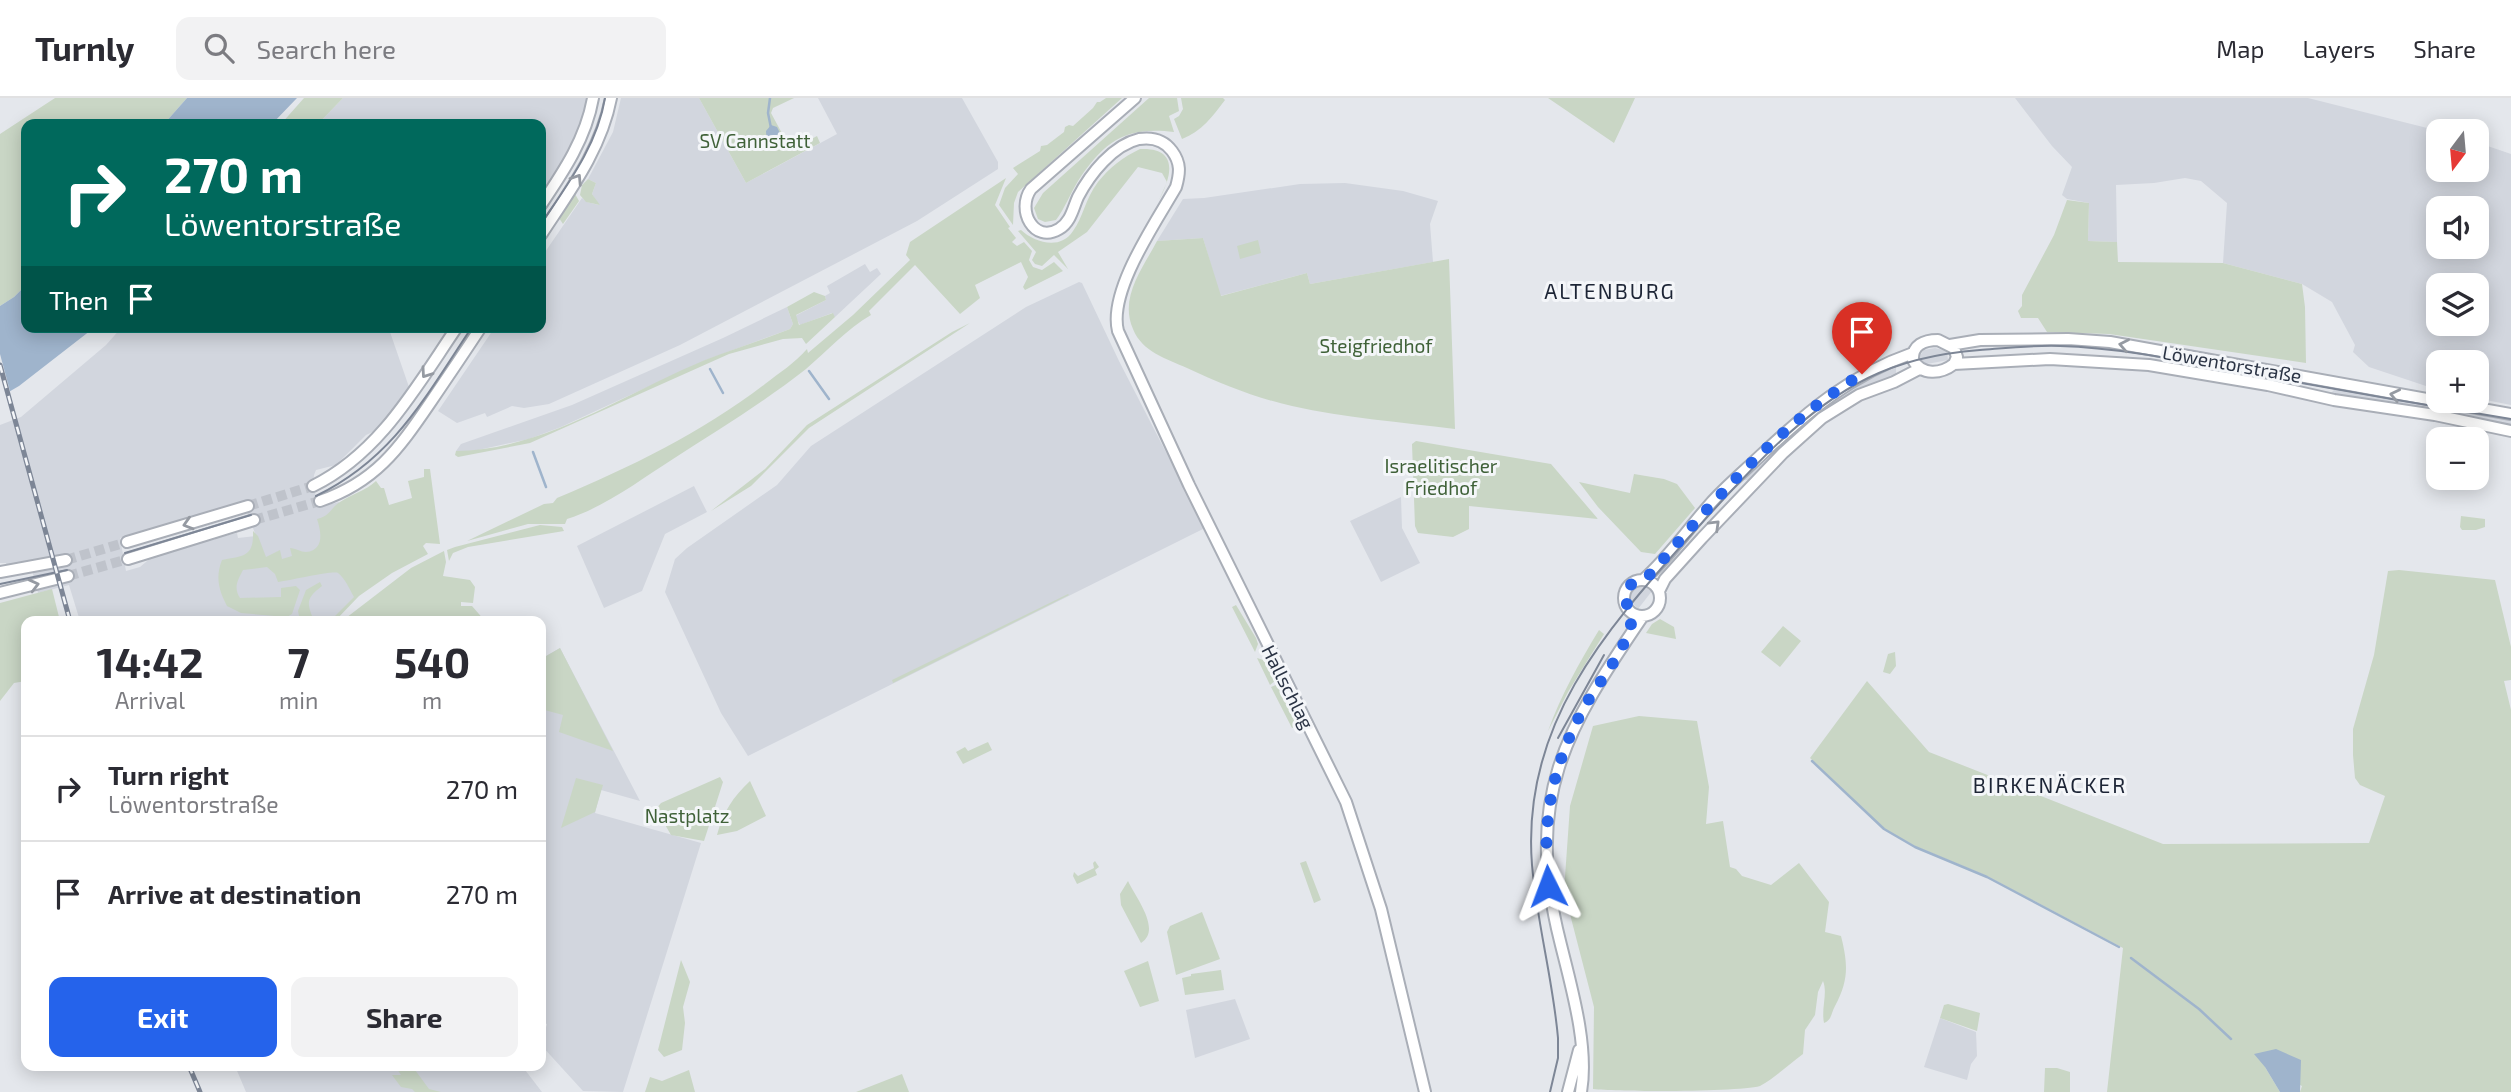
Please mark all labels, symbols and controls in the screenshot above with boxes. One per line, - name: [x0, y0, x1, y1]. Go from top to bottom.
- search box: [176, 17, 666, 80]
- text: Turnly: [35, 28, 134, 68]
- icon: search: [200, 29, 238, 67]
- text: Search here: [256, 33, 396, 64]
- text: Map: [2216, 34, 2264, 63]
- text: Layers: [2302, 34, 2375, 63]
- text: Share: [2413, 34, 2476, 63]
- north arrow: [2426, 119, 2488, 182]
- map controls: [2426, 119, 2489, 490]
- park label: SV Cannstatt: [699, 129, 811, 152]
- text: 270 m: [164, 144, 303, 203]
- icon: right: [49, 147, 140, 238]
- one-way arrow: [569, 173, 582, 186]
- button: sound: [2426, 196, 2489, 259]
- text: Löwentorstraße: [164, 204, 401, 242]
- button: layers: [2426, 273, 2489, 336]
- district label: ALTENBURG: [1544, 278, 1676, 303]
- icon: arrive: [122, 280, 160, 318]
- text: Then: [49, 284, 108, 315]
- pin: [1832, 302, 1892, 374]
- icon: arrive: [1843, 313, 1881, 351]
- park label: Steigfriedhof: [1320, 334, 1433, 357]
- one-way arrow: [2118, 338, 2130, 353]
- street label: Löwentorstraße: [2161, 340, 2303, 387]
- button: +: [2426, 350, 2489, 413]
- one-way arrow: [422, 365, 434, 378]
- one-way arrow: [2389, 388, 2401, 403]
- button: −: [2426, 427, 2489, 490]
- park label: Israelitischer Friedhof: [1385, 454, 1498, 499]
- one-way arrow: [182, 516, 194, 530]
- one-way arrow: [1707, 521, 1720, 534]
- one-way arrow: [28, 579, 40, 593]
- text: 14:42: [97, 636, 203, 686]
- text: 7: [288, 636, 310, 686]
- text: 540: [394, 636, 470, 686]
- street label: Hallschlag: [1258, 641, 1320, 733]
- text: Arrival: [115, 686, 185, 714]
- text: min: [279, 686, 318, 714]
- text: m: [422, 686, 442, 714]
- text: Turn right: [108, 759, 229, 790]
- icon: right: [49, 770, 87, 808]
- district label: BIRKENÄCKER: [1973, 772, 2127, 797]
- text: 270 m: [446, 773, 518, 804]
- text: Löwentorstraße: [108, 790, 279, 818]
- park label: Nastplatz: [645, 804, 729, 827]
- position arrow: [1511, 849, 1585, 923]
- icon: arrive: [49, 875, 87, 913]
- text: Arrive at destination: [108, 878, 361, 909]
- text: 270 m: [446, 878, 518, 909]
- button: Exit: [49, 977, 277, 1057]
- button: Share: [291, 977, 518, 1057]

